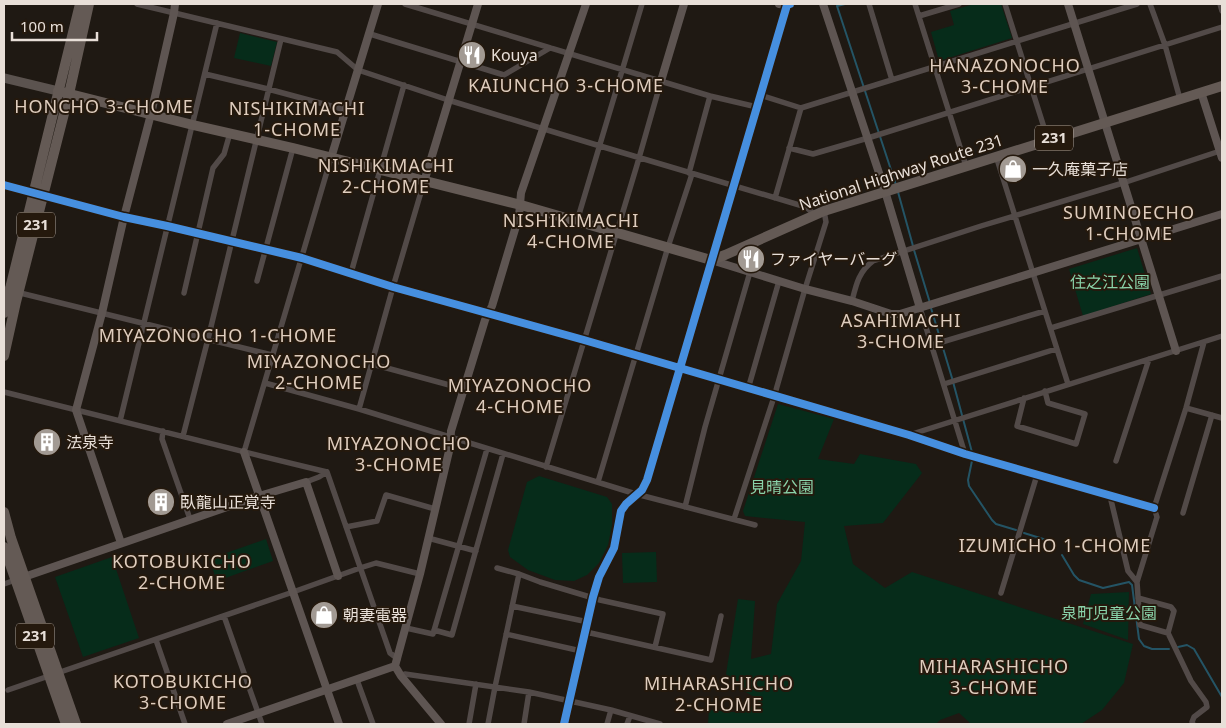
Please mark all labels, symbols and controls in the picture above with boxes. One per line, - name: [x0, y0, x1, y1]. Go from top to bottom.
- scale bar: [12, 10, 98, 42]
- text: 100 m: [20, 16, 64, 36]
- restaurant icon: Kouya: [457, 40, 487, 70]
- place label: Kouya: [491, 44, 538, 66]
- district label: HANAZONOCHO 3-CHOME: [929, 53, 1081, 98]
- district label: KAIUNCHO 3-CHOME: [468, 73, 664, 97]
- district label: HONCHO 3-CHOME: [14, 94, 194, 118]
- district label: NISHIKIMACHI 1-CHOME: [229, 96, 365, 141]
- road number: 231: [1035, 126, 1073, 150]
- street label: National Highway Route 231: [796, 129, 1006, 215]
- district label: NISHIKIMACHI 2-CHOME: [318, 153, 454, 198]
- shop icon: 一久庵菓子店: [998, 154, 1028, 184]
- place label: 一久庵菓子店: [1032, 158, 1128, 180]
- district label: SUMINOECHO 1-CHOME: [1063, 200, 1195, 245]
- district label: NISHIKIMACHI 4-CHOME: [503, 208, 639, 253]
- road number: 231: [17, 212, 55, 238]
- restaurant icon: ファイヤーバーグ: [736, 244, 766, 274]
- place label: ファイヤーバーグ: [770, 248, 897, 270]
- park label: 住之江公園: [1070, 271, 1150, 293]
- district label: ASAHIMACHI 3-CHOME: [841, 308, 961, 353]
- district label: MIYAZONOCHO 1-CHOME: [99, 323, 337, 347]
- district label: MIYAZONOCHO 2-CHOME: [247, 349, 391, 394]
- district label: MIYAZONOCHO 4-CHOME: [448, 373, 592, 418]
- building icon: 法泉寺: [32, 427, 62, 457]
- place label: 法泉寺: [66, 431, 114, 453]
- district label: MIYAZONOCHO 3-CHOME: [327, 431, 471, 476]
- park label: 見晴公園: [750, 476, 814, 498]
- building icon: 臥龍山正覚寺: [146, 487, 176, 517]
- place label: 臥龍山正覚寺: [180, 491, 276, 513]
- district label: IZUMICHO 1-CHOME: [959, 533, 1151, 557]
- district label: KOTOBUKICHO 2-CHOME: [112, 549, 252, 594]
- shop icon: 朝妻電器: [309, 600, 339, 630]
- park label: 泉町児童公園: [1061, 602, 1157, 624]
- place label: 朝妻電器: [343, 604, 407, 626]
- road number: 231: [16, 624, 54, 648]
- district label: MIHARASHICHO 3-CHOME: [919, 654, 1069, 699]
- district label: KOTOBUKICHO 3-CHOME: [113, 669, 253, 714]
- district label: MIHARASHICHO 2-CHOME: [644, 671, 794, 716]

